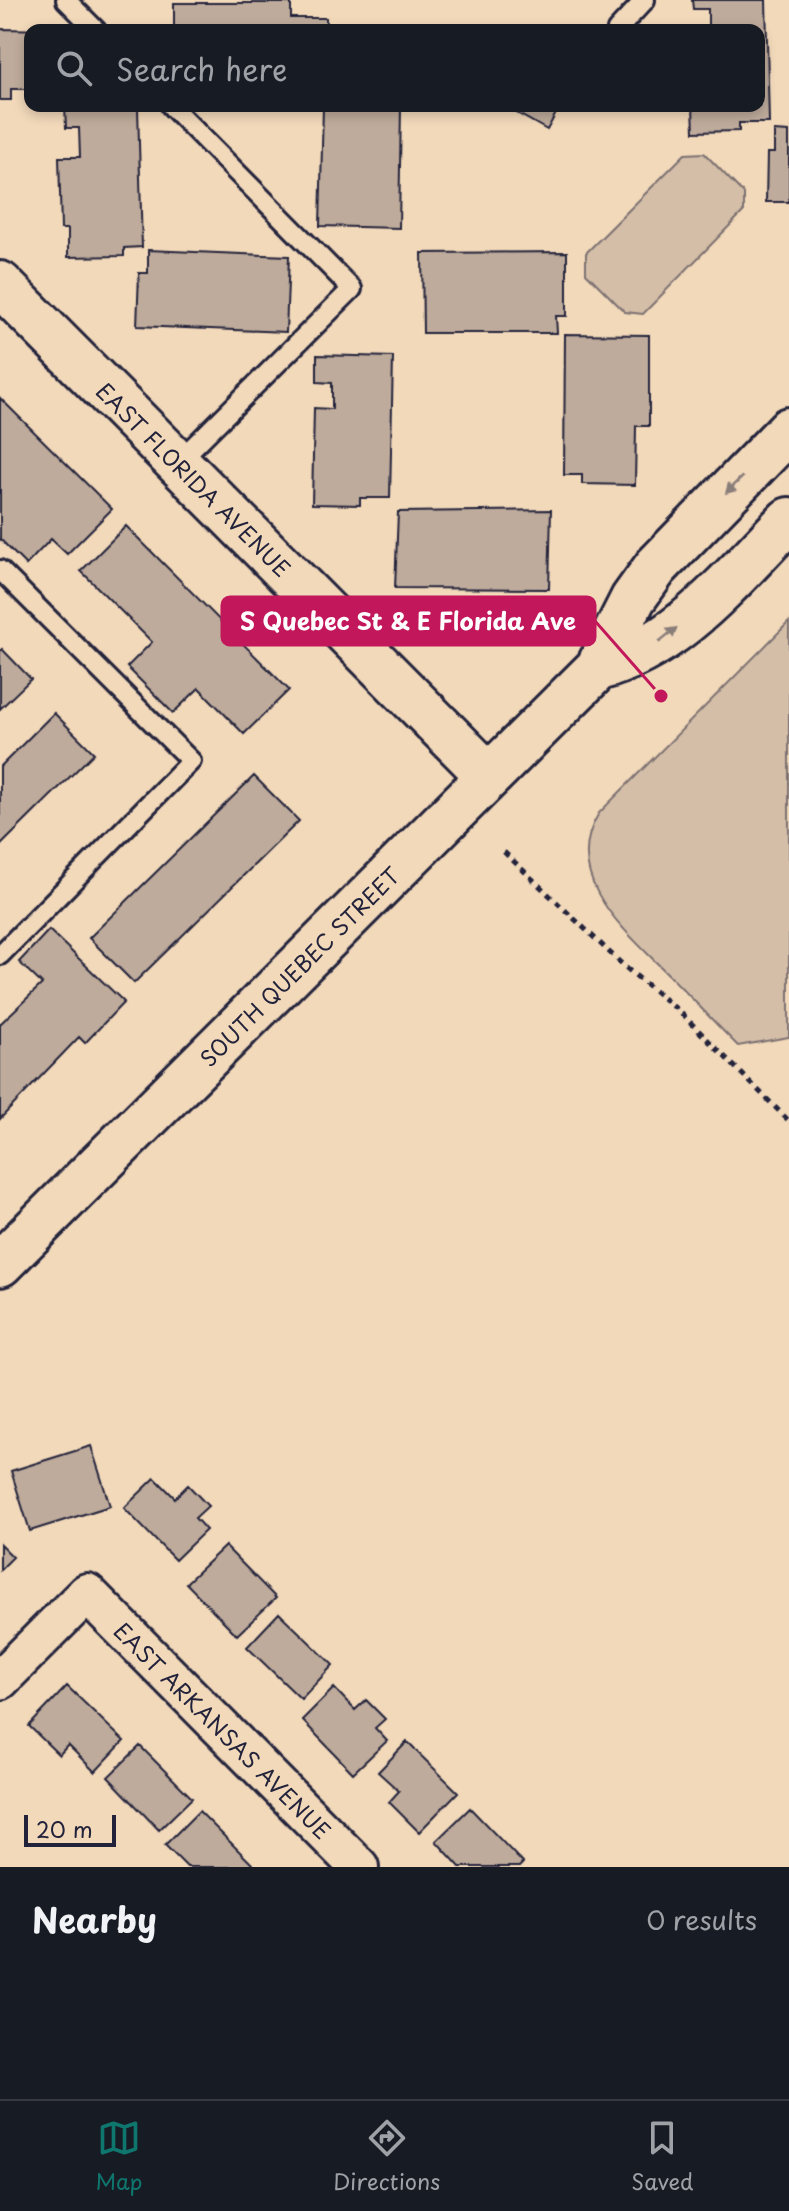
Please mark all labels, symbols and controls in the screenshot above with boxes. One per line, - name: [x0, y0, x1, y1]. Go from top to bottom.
- search box: [24, 24, 765, 112]
- icon: search: [52, 46, 96, 90]
- text: Search here: [116, 46, 288, 91]
- street label: EAST FLORIDA AVENUE: [89, 374, 299, 584]
- one-way arrow: [725, 475, 744, 494]
- callout: S Quebec St & E Florida Ave: [222, 597, 595, 645]
- text: S Quebec St & E Florida Ave: [240, 602, 576, 638]
- one-way arrow: [658, 627, 678, 644]
- street label: SOUTH QUEBEC STREET: [192, 859, 406, 1073]
- street label: EAST ARKANSAS AVENUE: [107, 1614, 339, 1846]
- scale bar: [24, 1811, 116, 1847]
- text: 20 m: [36, 1812, 93, 1845]
- text: Nearby: [32, 1893, 157, 1945]
- text: 0 results: [646, 1900, 757, 1939]
- tab: Map: [95, 2116, 142, 2197]
- tab: Directions: [333, 2116, 440, 2197]
- tab: Saved: [631, 2116, 694, 2197]

